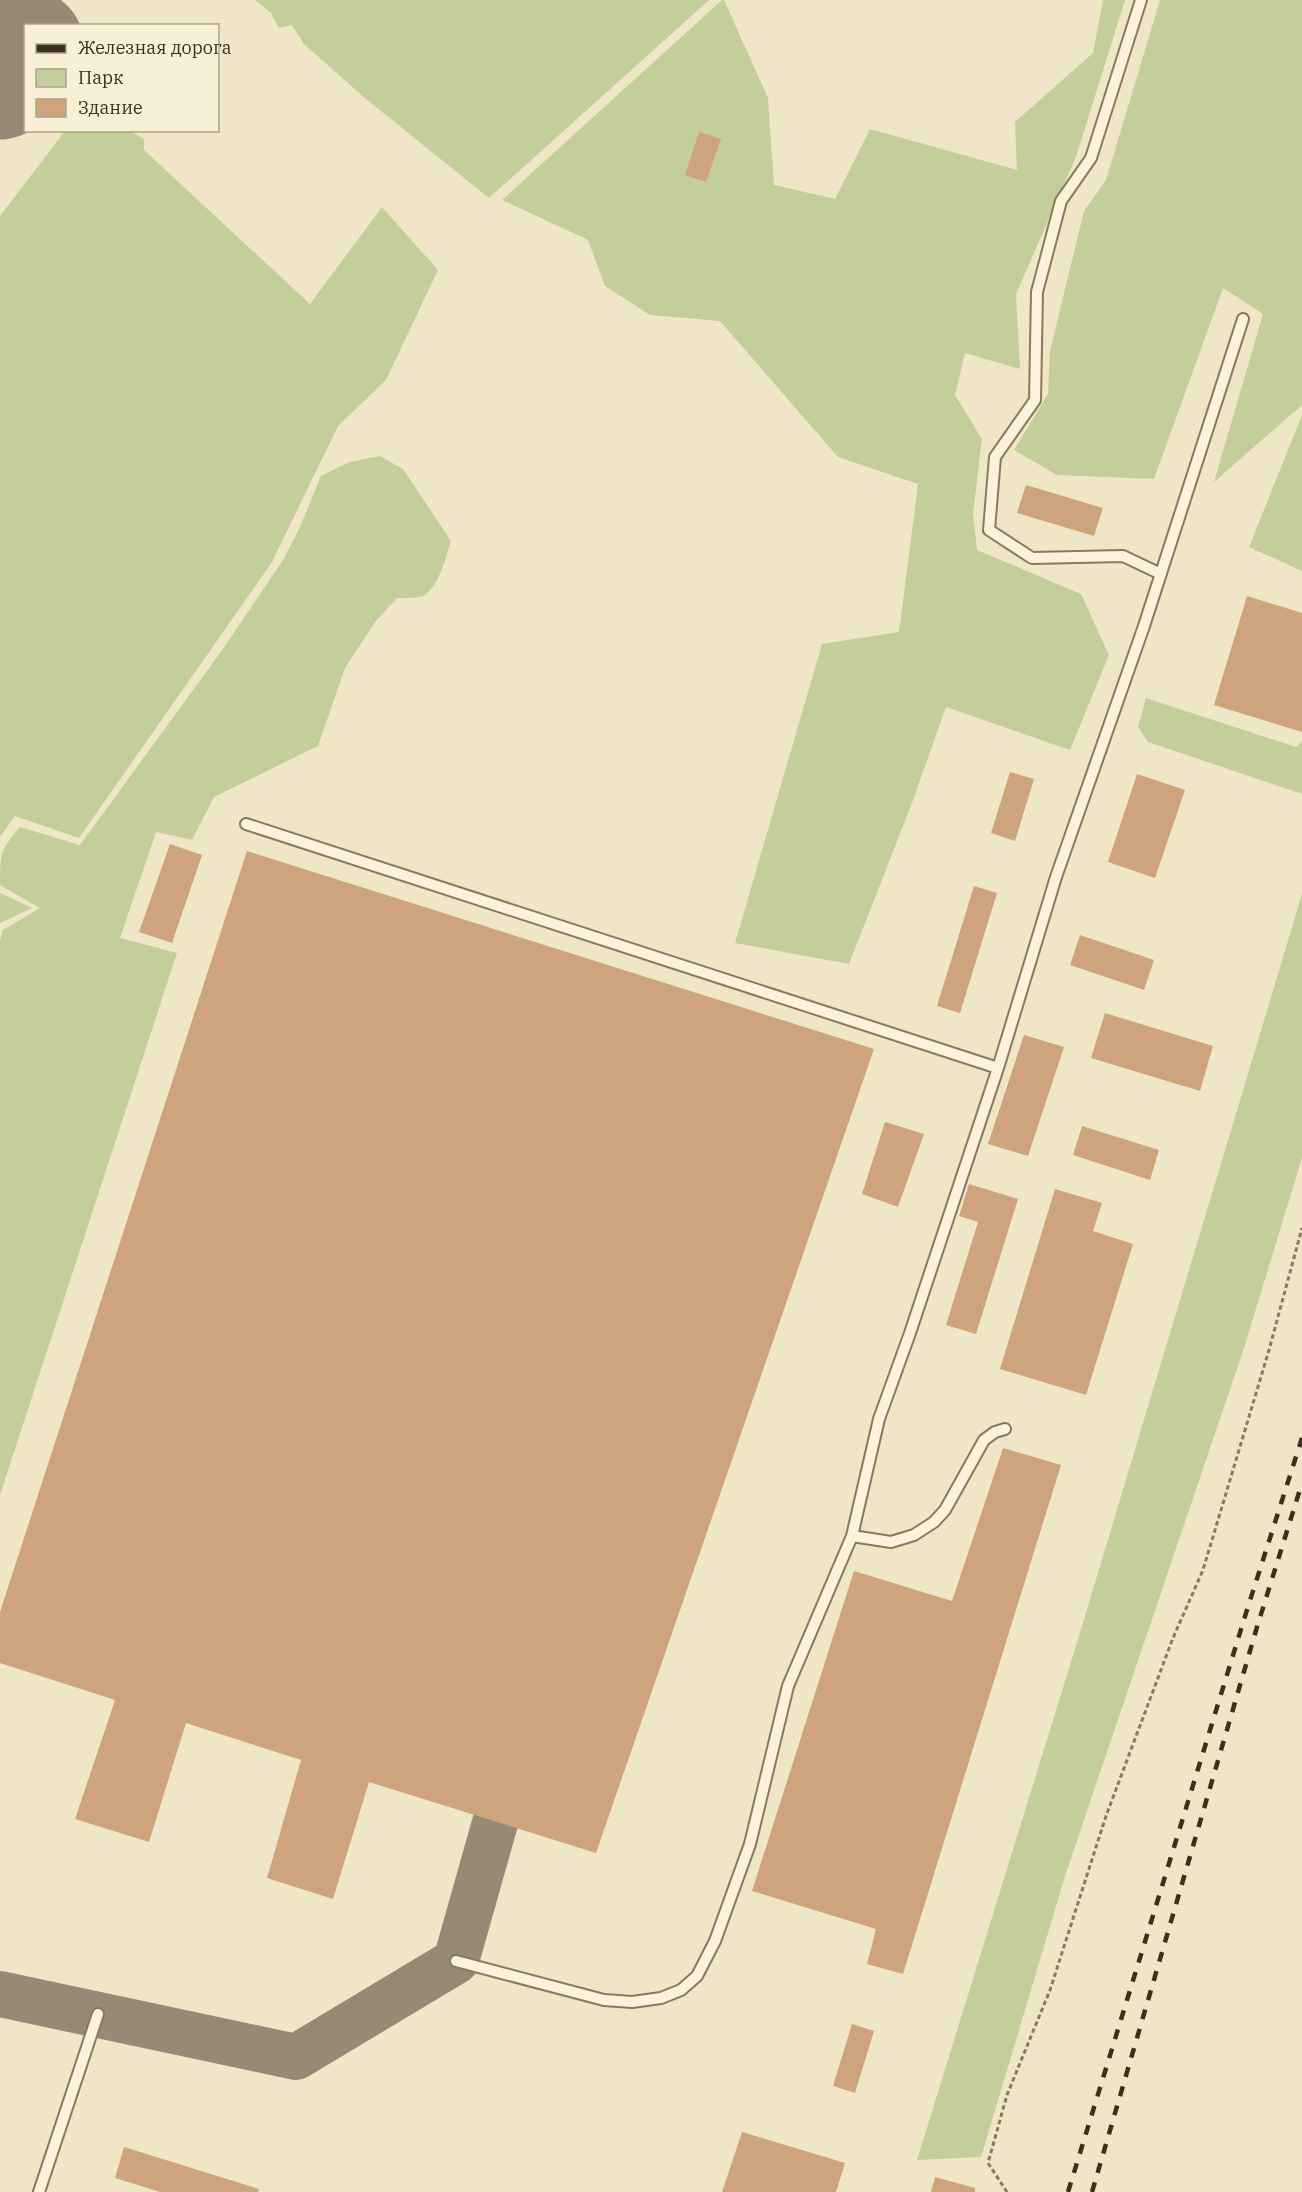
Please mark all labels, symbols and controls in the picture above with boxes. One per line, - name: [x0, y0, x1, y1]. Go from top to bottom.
- legend: [24, 24, 219, 132]
- text: Железная дорога: [78, 36, 232, 59]
- text: Парк: [78, 66, 124, 89]
- text: Здание: [78, 96, 143, 119]

